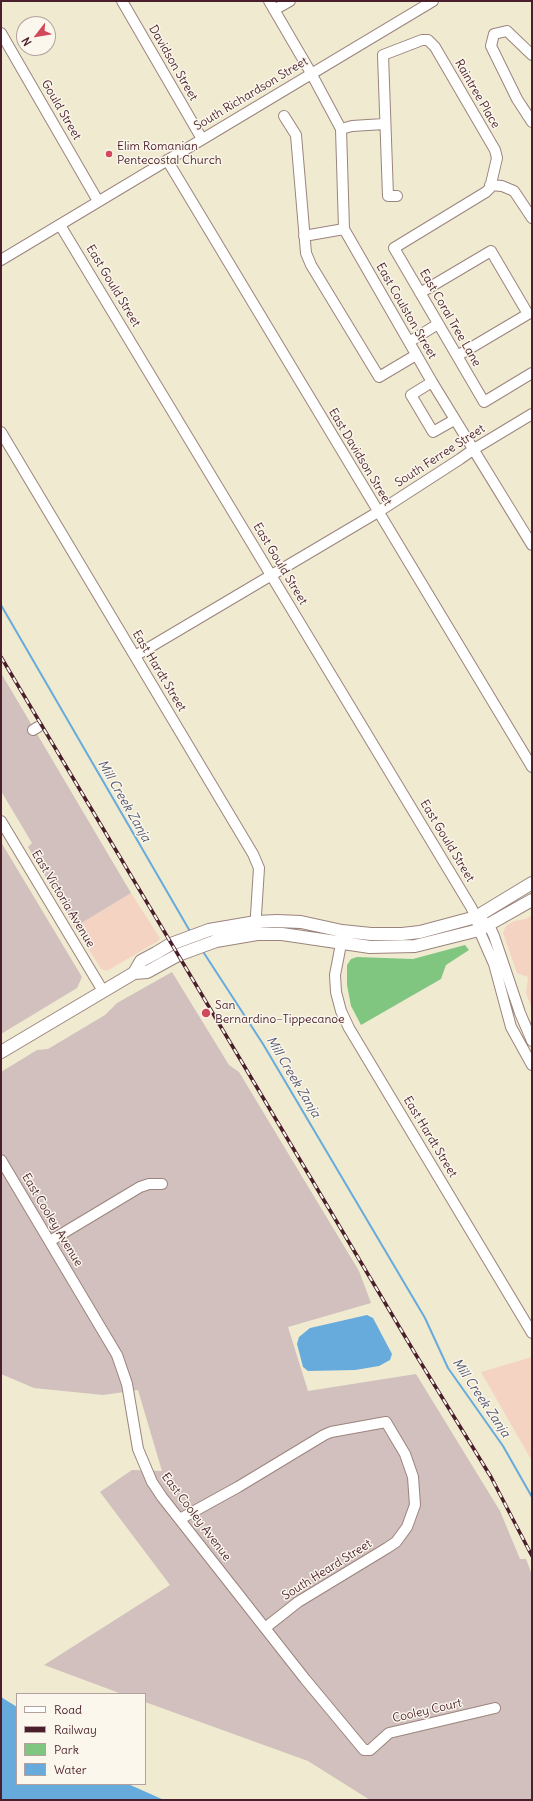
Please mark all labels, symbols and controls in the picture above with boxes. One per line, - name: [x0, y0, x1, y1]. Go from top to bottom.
- north arrow: [16, 16, 56, 56]
- street label: Davidson Street: [146, 23, 200, 103]
- text: N: [19, 35, 35, 49]
- street label: South Richardson Street: [191, 54, 311, 134]
- street label: Raintree Place: [451, 57, 503, 131]
- street label: Gould Street: [38, 77, 84, 143]
- place label: Elim Romanian Pentecostal Church: [117, 140, 222, 168]
- marker: Elim Romanian Pentecostal Church: [104, 149, 114, 159]
- street label: East Gould Street: [83, 242, 143, 330]
- street label: East Coulston Street: [373, 260, 439, 362]
- street label: East Coral Tree Lane: [416, 267, 484, 369]
- street label: East Davidson Street: [325, 406, 395, 508]
- street label: South Ferree Street: [392, 422, 488, 490]
- street label: East Gould Street: [250, 520, 310, 608]
- street label: East Hardt Street: [129, 628, 189, 714]
- water label: Mill Creek Zanja: [94, 757, 154, 845]
- street label: East Gould Street: [417, 797, 477, 885]
- street label: East Victoria Avenue: [28, 848, 98, 950]
- place label: San Bernardino–Tippecanoe: [215, 999, 345, 1027]
- marker: San Bernardino–Tippecanoe: [200, 1007, 212, 1019]
- water label: Mill Creek Zanja: [263, 1034, 323, 1120]
- street label: East Hardt Street: [400, 1094, 460, 1180]
- street label: East Cooley Avenue: [18, 1171, 86, 1269]
- water label: Mill Creek Zanja: [449, 1356, 513, 1440]
- street label: East Cooley Avenue: [158, 1470, 234, 1564]
- street label: South Heard Street: [280, 1537, 374, 1603]
- legend: [16, 1693, 146, 1785]
- street label: Cooley Court: [391, 1696, 463, 1726]
- text: Road: [54, 1702, 82, 1717]
- text: Railway: [54, 1722, 97, 1737]
- text: Park: [54, 1742, 79, 1757]
- text: Water: [54, 1762, 87, 1777]

